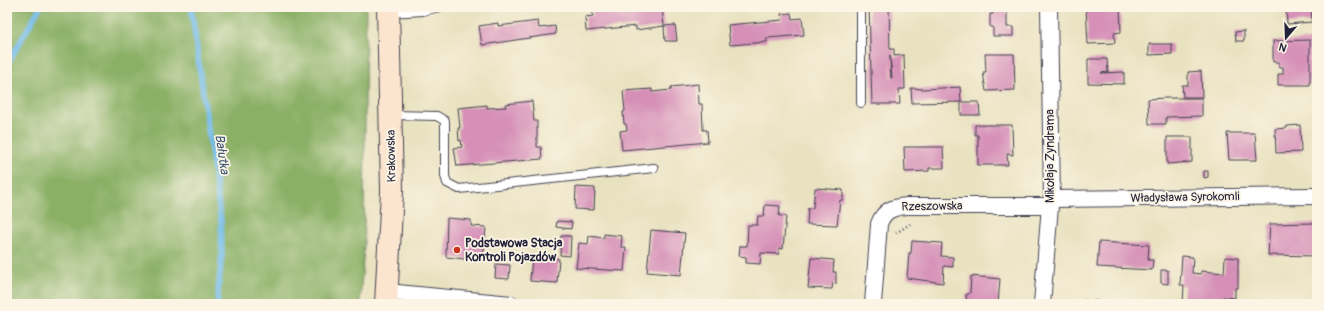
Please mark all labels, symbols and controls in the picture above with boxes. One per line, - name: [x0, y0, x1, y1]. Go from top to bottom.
- north arrow: [1266, 18, 1306, 58]
- text: N: [1277, 39, 1289, 54]
- street label: Mikołaja Zyndrama: [1043, 109, 1058, 203]
- street label: Krakowska: [384, 129, 399, 182]
- water label: Bałutka: [211, 133, 233, 176]
- street label: Władysława Syrokomli: [1130, 189, 1240, 206]
- street label: Rzeszowska: [901, 198, 963, 215]
- place label: Podstawowa Stacja Kontroli Pojazdów: [465, 236, 563, 265]
- marker: Podstawowa Stacja Kontroli Pojazdów: [452, 245, 462, 255]

